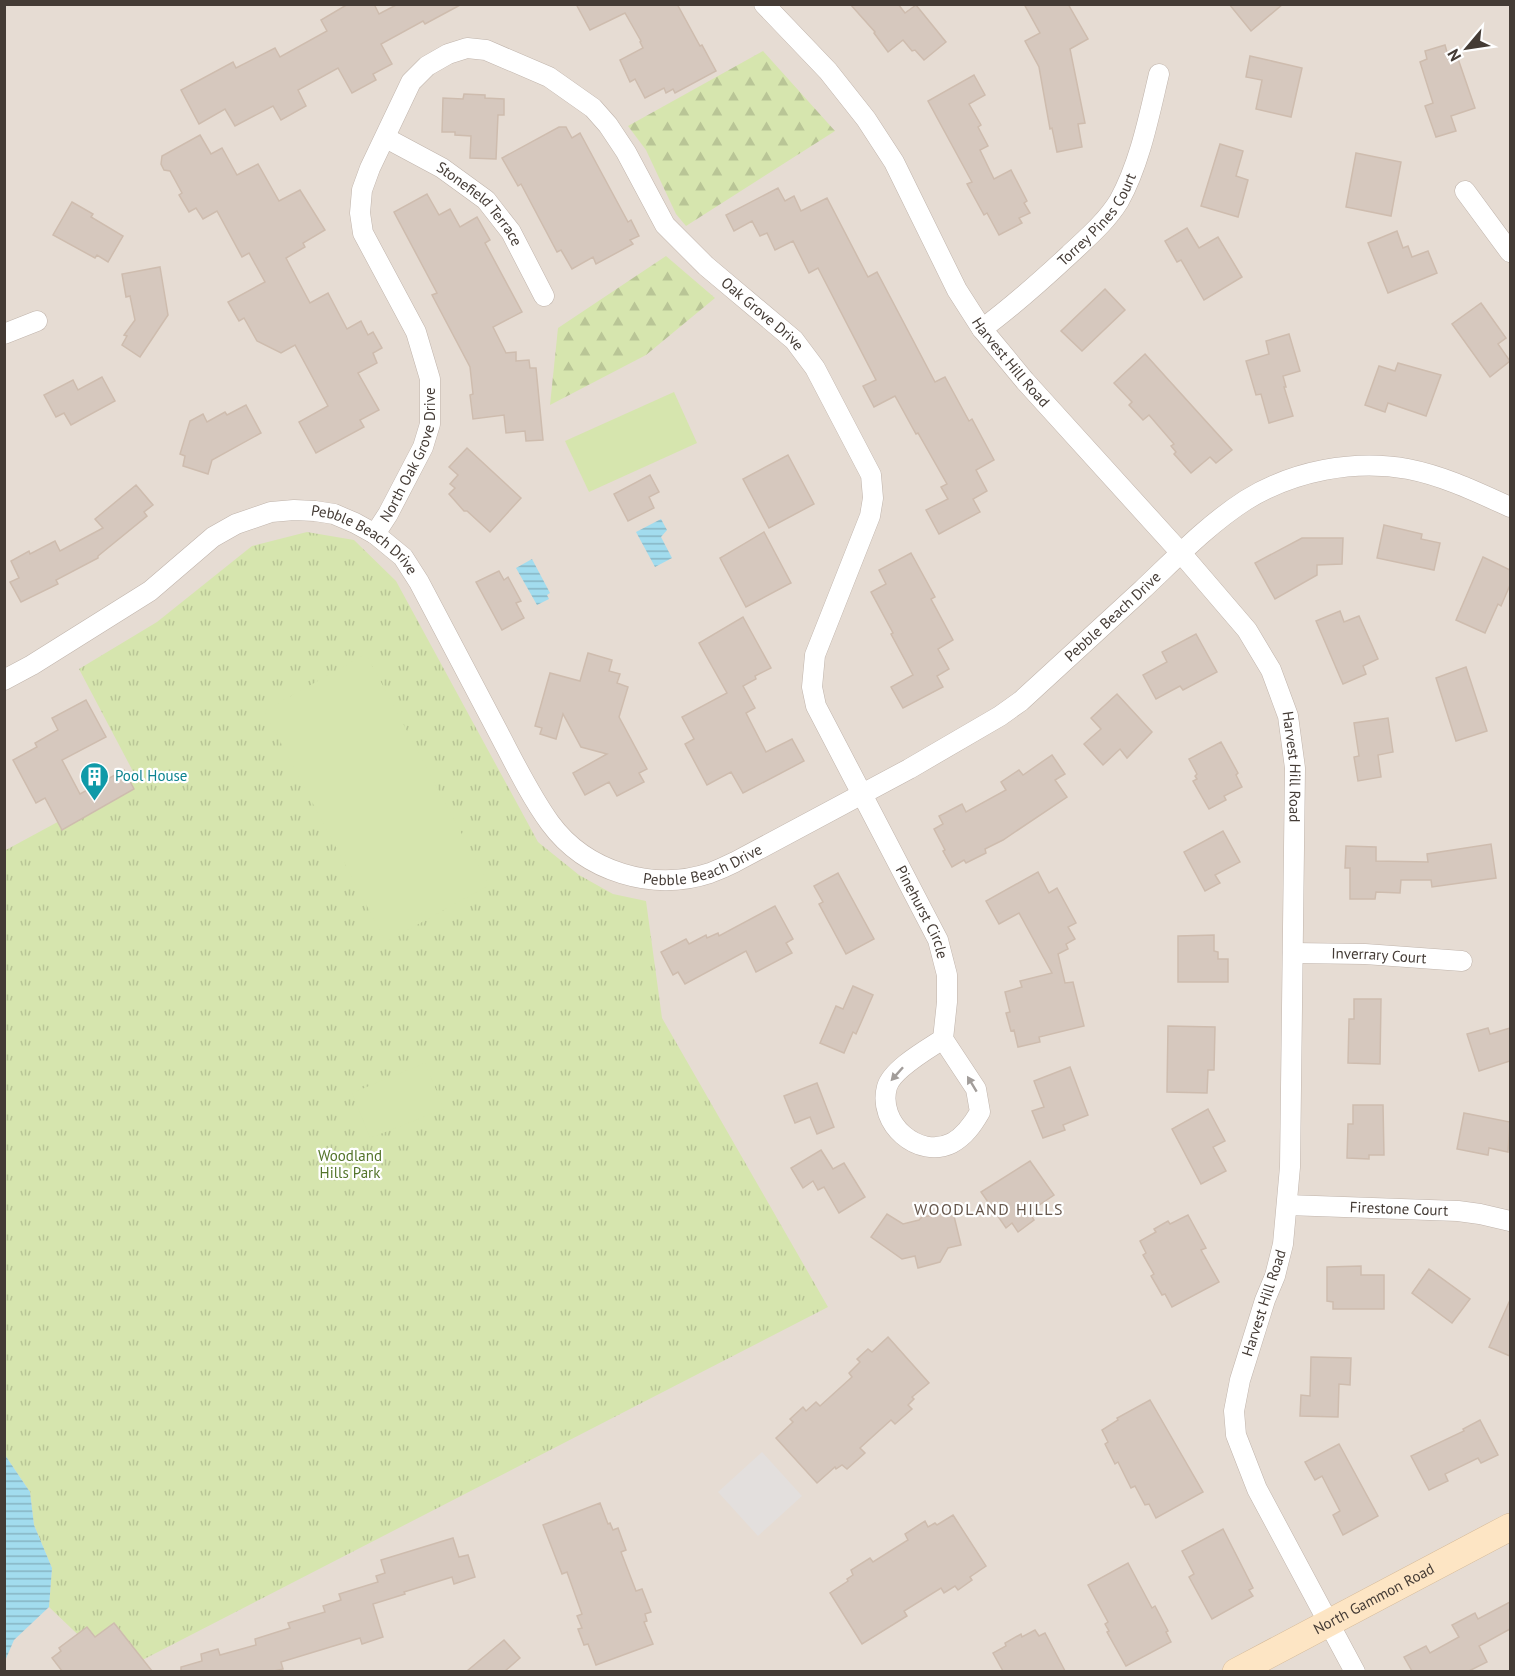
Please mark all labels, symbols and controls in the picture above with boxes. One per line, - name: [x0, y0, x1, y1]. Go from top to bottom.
- north arrow: [1437, 18, 1497, 78]
- text: N: [1443, 46, 1465, 65]
- street label: Stonefield Terrace: [434, 157, 527, 249]
- street label: Torrey Pines Court: [1053, 170, 1140, 270]
- street label: Oak Grove Drive: [717, 273, 808, 354]
- street label: Harvest Hill Road: [968, 314, 1054, 411]
- street label: North Oak Grove Drive: [375, 387, 439, 526]
- street label: Pebble Beach Drive: [310, 501, 422, 578]
- street label: Pebble Beach Drive: [1060, 567, 1165, 665]
- street label: Harvest Hill Road: [1278, 710, 1305, 822]
- building icon: Pool House: [78, 760, 110, 802]
- place label: Pool House: [115, 766, 187, 785]
- street label: Pebble Beach Drive: [642, 839, 765, 889]
- street label: Pinehurst Circle: [892, 862, 952, 961]
- street label: Inverrary Court: [1331, 944, 1427, 967]
- one-way arrow: [890, 1067, 904, 1082]
- one-way arrow: [966, 1076, 977, 1092]
- park label: Woodland Hills Park: [318, 1146, 382, 1182]
- street label: Firestone Court: [1349, 1197, 1449, 1220]
- district label: WOODLAND HILLS: [914, 1199, 1064, 1219]
- street label: Harvest Hill Road: [1237, 1247, 1290, 1359]
- street label: North Gammon Road: [1310, 1559, 1437, 1638]

